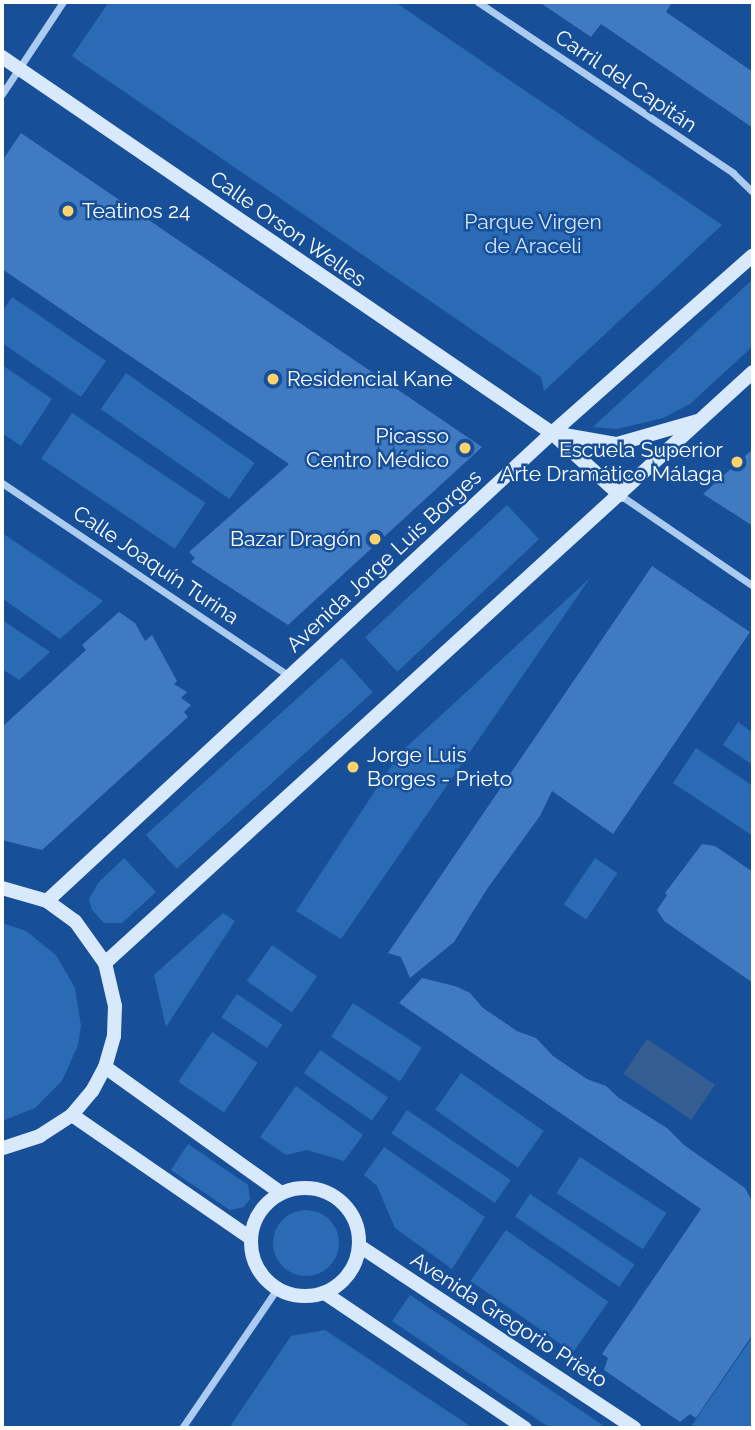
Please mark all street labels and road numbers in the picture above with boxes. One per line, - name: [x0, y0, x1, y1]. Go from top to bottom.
- street label: Carril del Capitán: [550, 24, 702, 138]
- street label: Calle Orson Welles: [205, 166, 371, 292]
- street label: Avenida Jorge Luis Borges: [281, 464, 487, 658]
- street label: Calle Joaquín Turina: [68, 500, 244, 630]
- street label: Avenida Gregorio Prieto: [406, 1247, 612, 1393]

